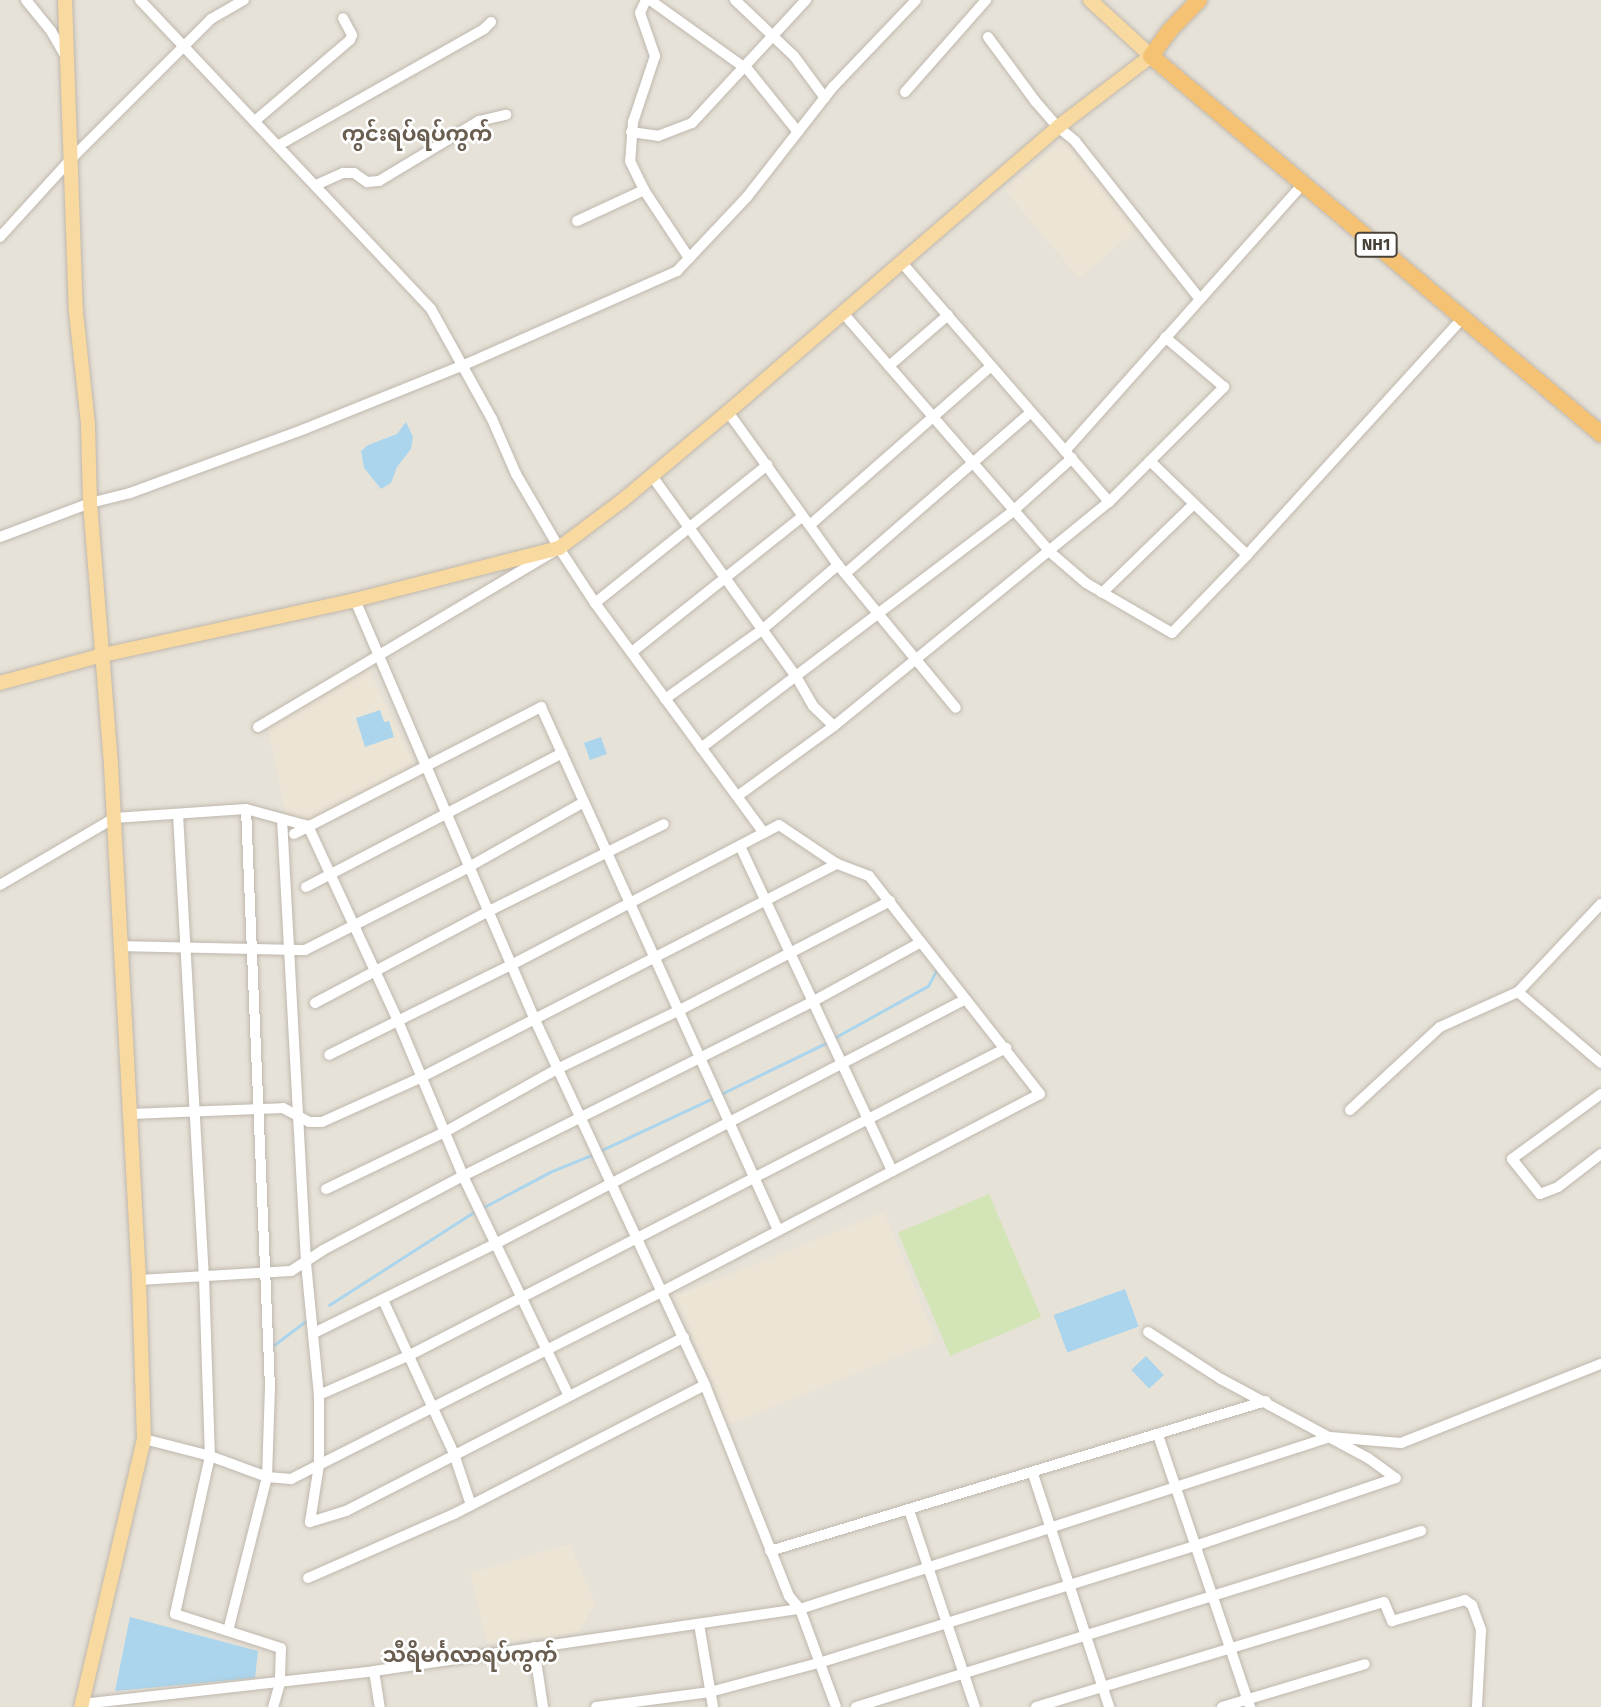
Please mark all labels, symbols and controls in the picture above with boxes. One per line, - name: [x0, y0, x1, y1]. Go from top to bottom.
- district label: ကွင်းရပ်ရပ်ကွက်: [342, 121, 492, 147]
- road number: NH1: [1353, 232, 1399, 258]
- district label: သီရိမင်္ဂလာရပ်ကွက်: [383, 1642, 557, 1668]

